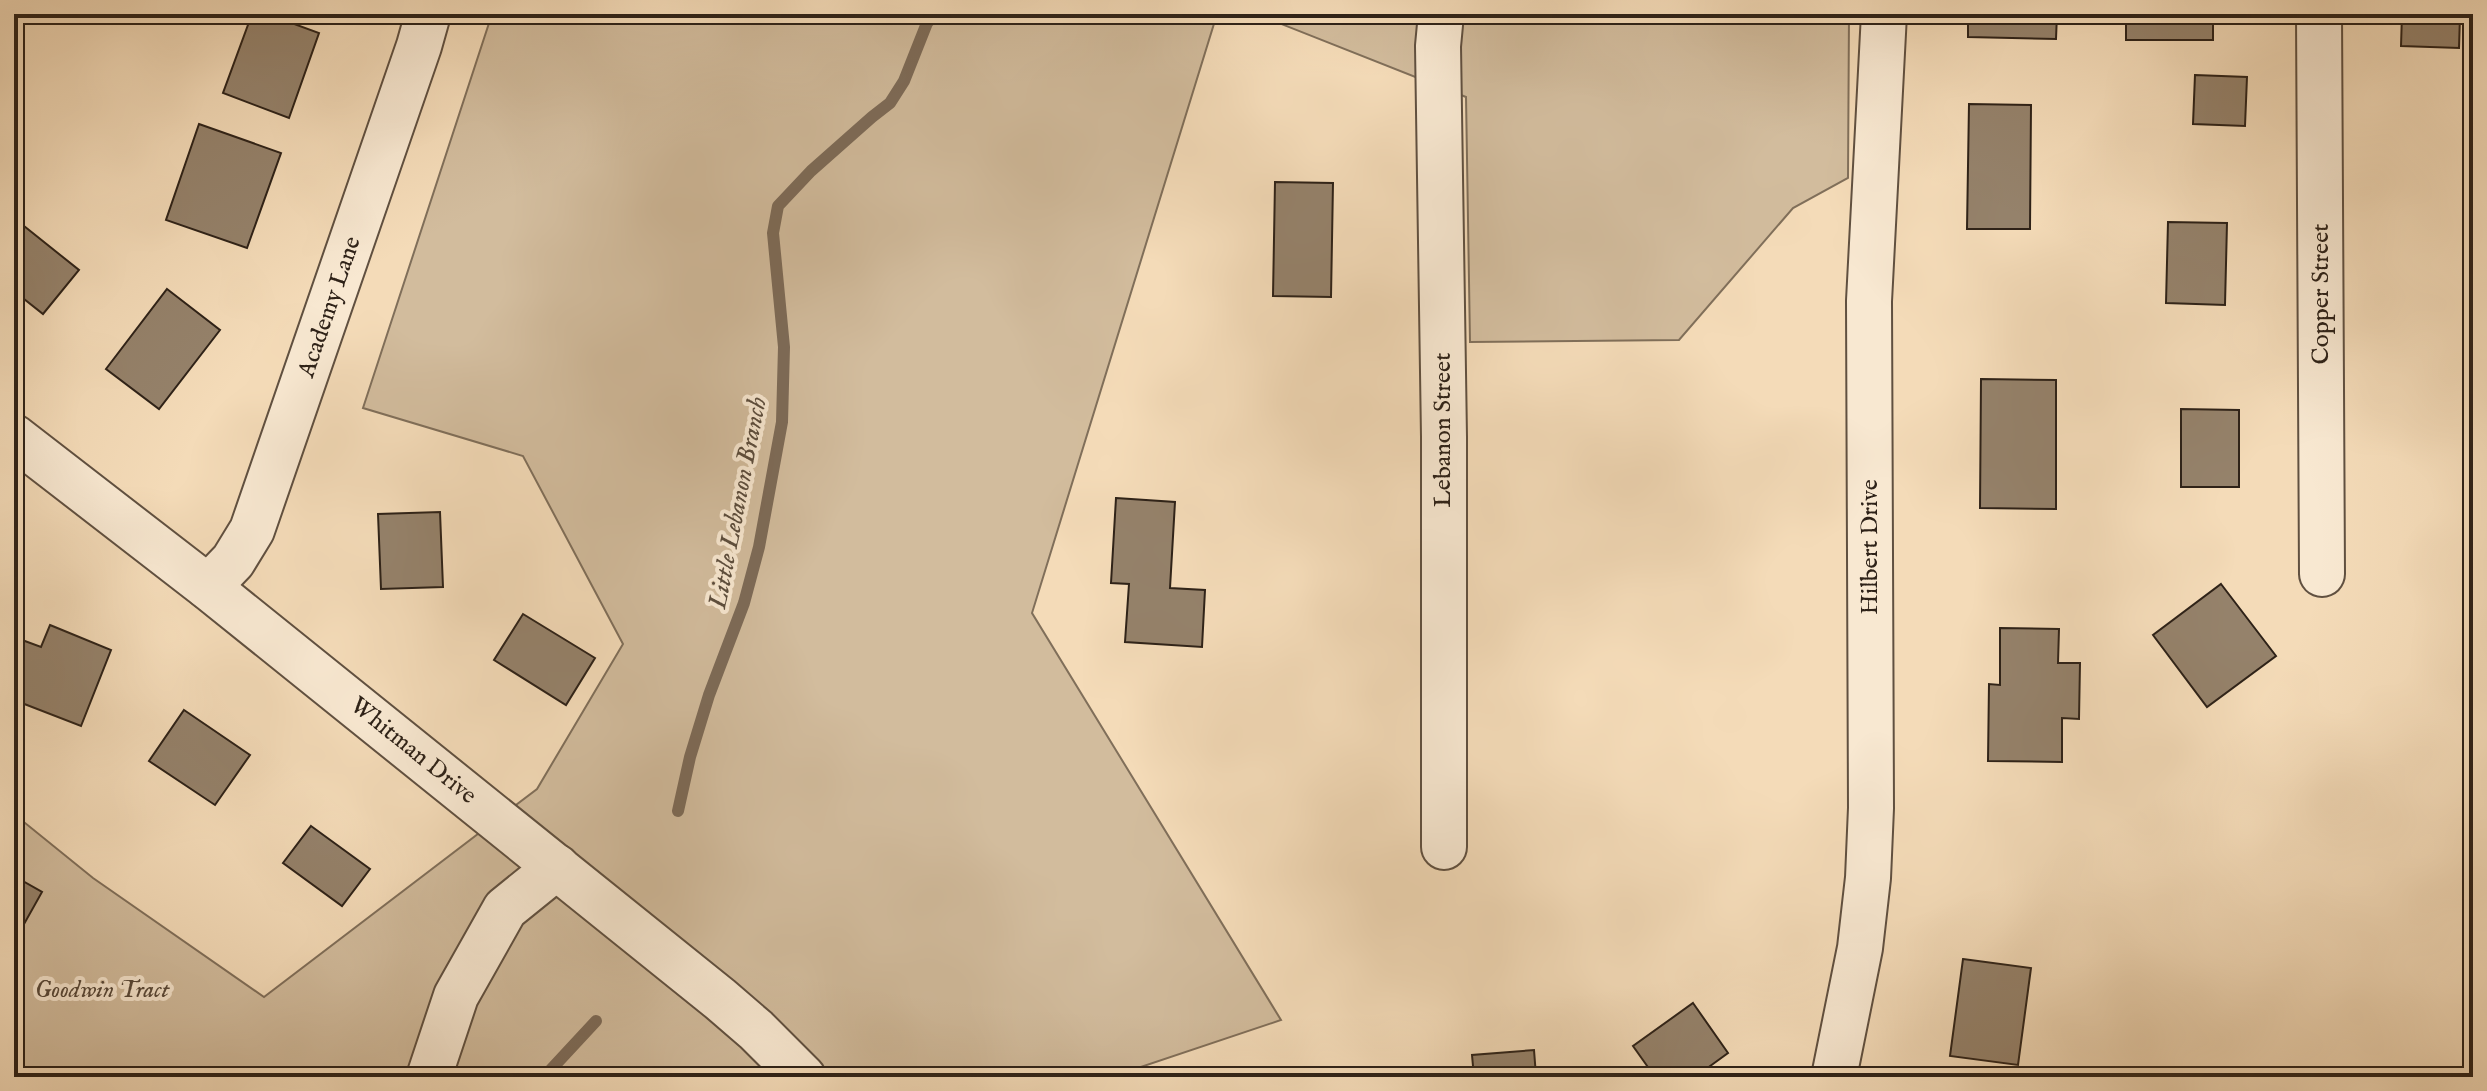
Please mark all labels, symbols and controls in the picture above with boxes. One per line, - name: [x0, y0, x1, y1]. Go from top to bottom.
- street label: Copper Street: [2306, 224, 2337, 364]
- street label: Academy Lane: [291, 232, 369, 383]
- street label: Lebanon Street: [1428, 353, 1459, 507]
- water label: Little Lebanon Branch: [701, 394, 775, 613]
- street label: Hilbert Drive: [1855, 479, 1886, 615]
- street label: Whitman Drive: [343, 690, 483, 812]
- park label: Goodwin Tract: [35, 975, 170, 1006]

